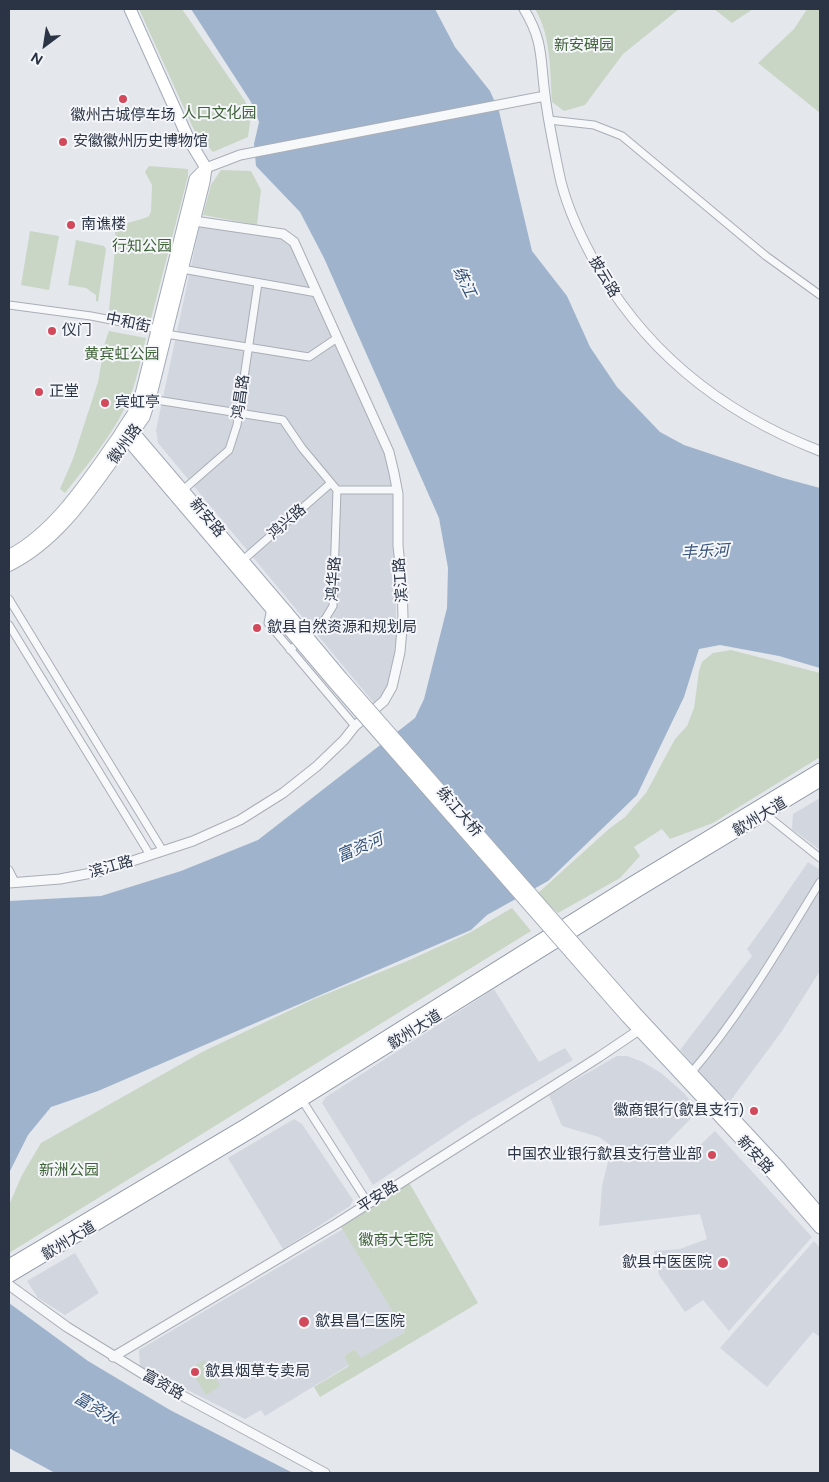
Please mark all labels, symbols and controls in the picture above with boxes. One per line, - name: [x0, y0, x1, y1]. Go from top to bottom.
- north arrow: [20, 20, 70, 70]
- park label: 新安碑园: [554, 37, 614, 55]
- text: N: [28, 48, 46, 68]
- marker: 徽州古城停车场: [117, 93, 129, 105]
- park label: 人口文化园: [182, 105, 256, 123]
- place label: 徽州古城停车场: [71, 107, 175, 125]
- place label: 安徽徽州历史博物馆: [73, 133, 208, 151]
- marker: 安徽徽州历史博物馆: [57, 136, 69, 148]
- place label: 南谯楼: [81, 216, 126, 234]
- marker: 南谯楼: [65, 219, 77, 231]
- park label: 行知公园: [112, 238, 172, 256]
- street label: 披云路: [585, 253, 623, 301]
- water label: 练江: [448, 263, 480, 301]
- street label: 中和街: [104, 310, 152, 336]
- place label: 仪门: [62, 322, 92, 340]
- marker: 仪门: [46, 325, 58, 337]
- park label: 黄宾虹公园: [85, 346, 159, 364]
- street label: 鸿昌路: [229, 373, 253, 421]
- place label: 正堂: [49, 383, 79, 401]
- marker: 正堂: [33, 386, 45, 398]
- place label: 宾虹亭: [115, 394, 160, 412]
- marker: 宾虹亭: [99, 397, 111, 409]
- street label: 徽州路: [104, 421, 146, 467]
- street label: 新安路: [186, 495, 228, 541]
- street label: 鸿兴路: [264, 500, 310, 544]
- water label: 丰乐河: [681, 541, 729, 563]
- street label: 鸿华路: [323, 556, 345, 602]
- street label: 滨江路: [390, 557, 412, 603]
- place label: 歙县自然资源和规划局: [267, 619, 417, 637]
- marker: 歙县自然资源和规划局: [251, 622, 263, 634]
- street label: 练江大桥: [433, 783, 485, 841]
- street label: 歙州大道: [730, 794, 790, 840]
- water label: 富资河: [334, 830, 386, 866]
- street label: 滨江路: [87, 852, 135, 882]
- street label: 歙州大道: [385, 1006, 445, 1054]
- place label: 徽商银行(歙县支行): [613, 1102, 744, 1120]
- marker: 徽商银行(歙县支行): [748, 1105, 760, 1117]
- street label: 新安路: [733, 1132, 777, 1178]
- place label: 中国农业银行歙县支行营业部: [507, 1146, 702, 1164]
- marker: 中国农业银行歙县支行营业部: [706, 1149, 718, 1161]
- park label: 新洲公园: [39, 1162, 99, 1180]
- street label: 平安路: [354, 1177, 402, 1217]
- street label: 歙州大道: [39, 1218, 99, 1264]
- park label: 徽商大宅院: [359, 1232, 433, 1250]
- place label: 歙县中医医院: [622, 1254, 712, 1272]
- marker: 歙县中医医院: [716, 1256, 730, 1270]
- place label: 歙县昌仁医院: [315, 1313, 405, 1331]
- marker: 歙县昌仁医院: [297, 1315, 311, 1329]
- place label: 歙县烟草专卖局: [205, 1363, 310, 1381]
- street label: 富资路: [139, 1366, 187, 1404]
- marker: 歙县烟草专卖局: [189, 1366, 201, 1378]
- water label: 富资水: [70, 1388, 122, 1430]

